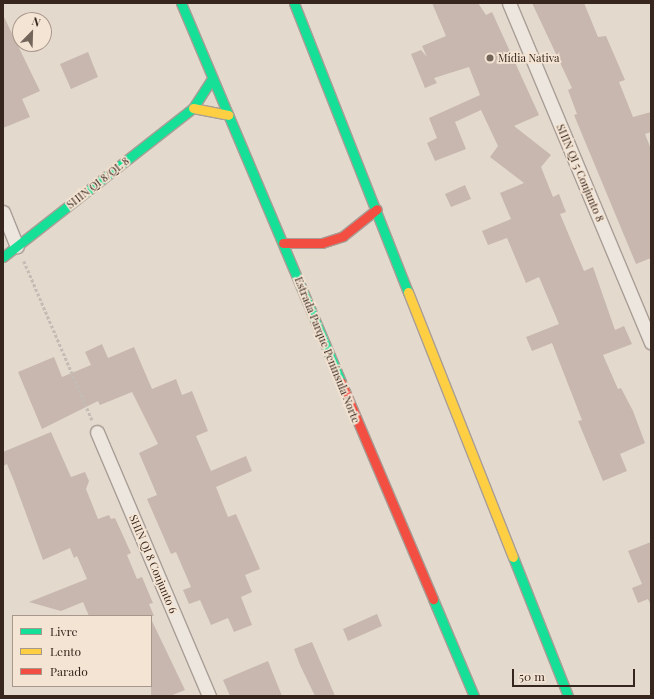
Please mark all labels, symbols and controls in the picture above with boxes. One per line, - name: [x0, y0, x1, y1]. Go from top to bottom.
- north arrow: [12, 12, 52, 52]
- text: N: [30, 13, 43, 30]
- place label: Mídia Nativa: [498, 51, 560, 65]
- marker: Mídia Nativa: [485, 53, 495, 63]
- street label: SHIN QI 5 Conjunto 8: [553, 122, 607, 224]
- street label: SHIN QI 8/QL 8: [64, 154, 132, 212]
- street label: Estrada Parque Península Norte: [292, 275, 362, 425]
- street label: SHIN QI 8 Conjunto 6: [126, 513, 180, 615]
- legend: [12, 615, 152, 687]
- text: Livre: [50, 623, 78, 639]
- text: Lento: [50, 643, 81, 659]
- scale bar: [514, 661, 637, 687]
- text: Parado: [50, 663, 88, 679]
- text: 50 m: [519, 668, 545, 684]

